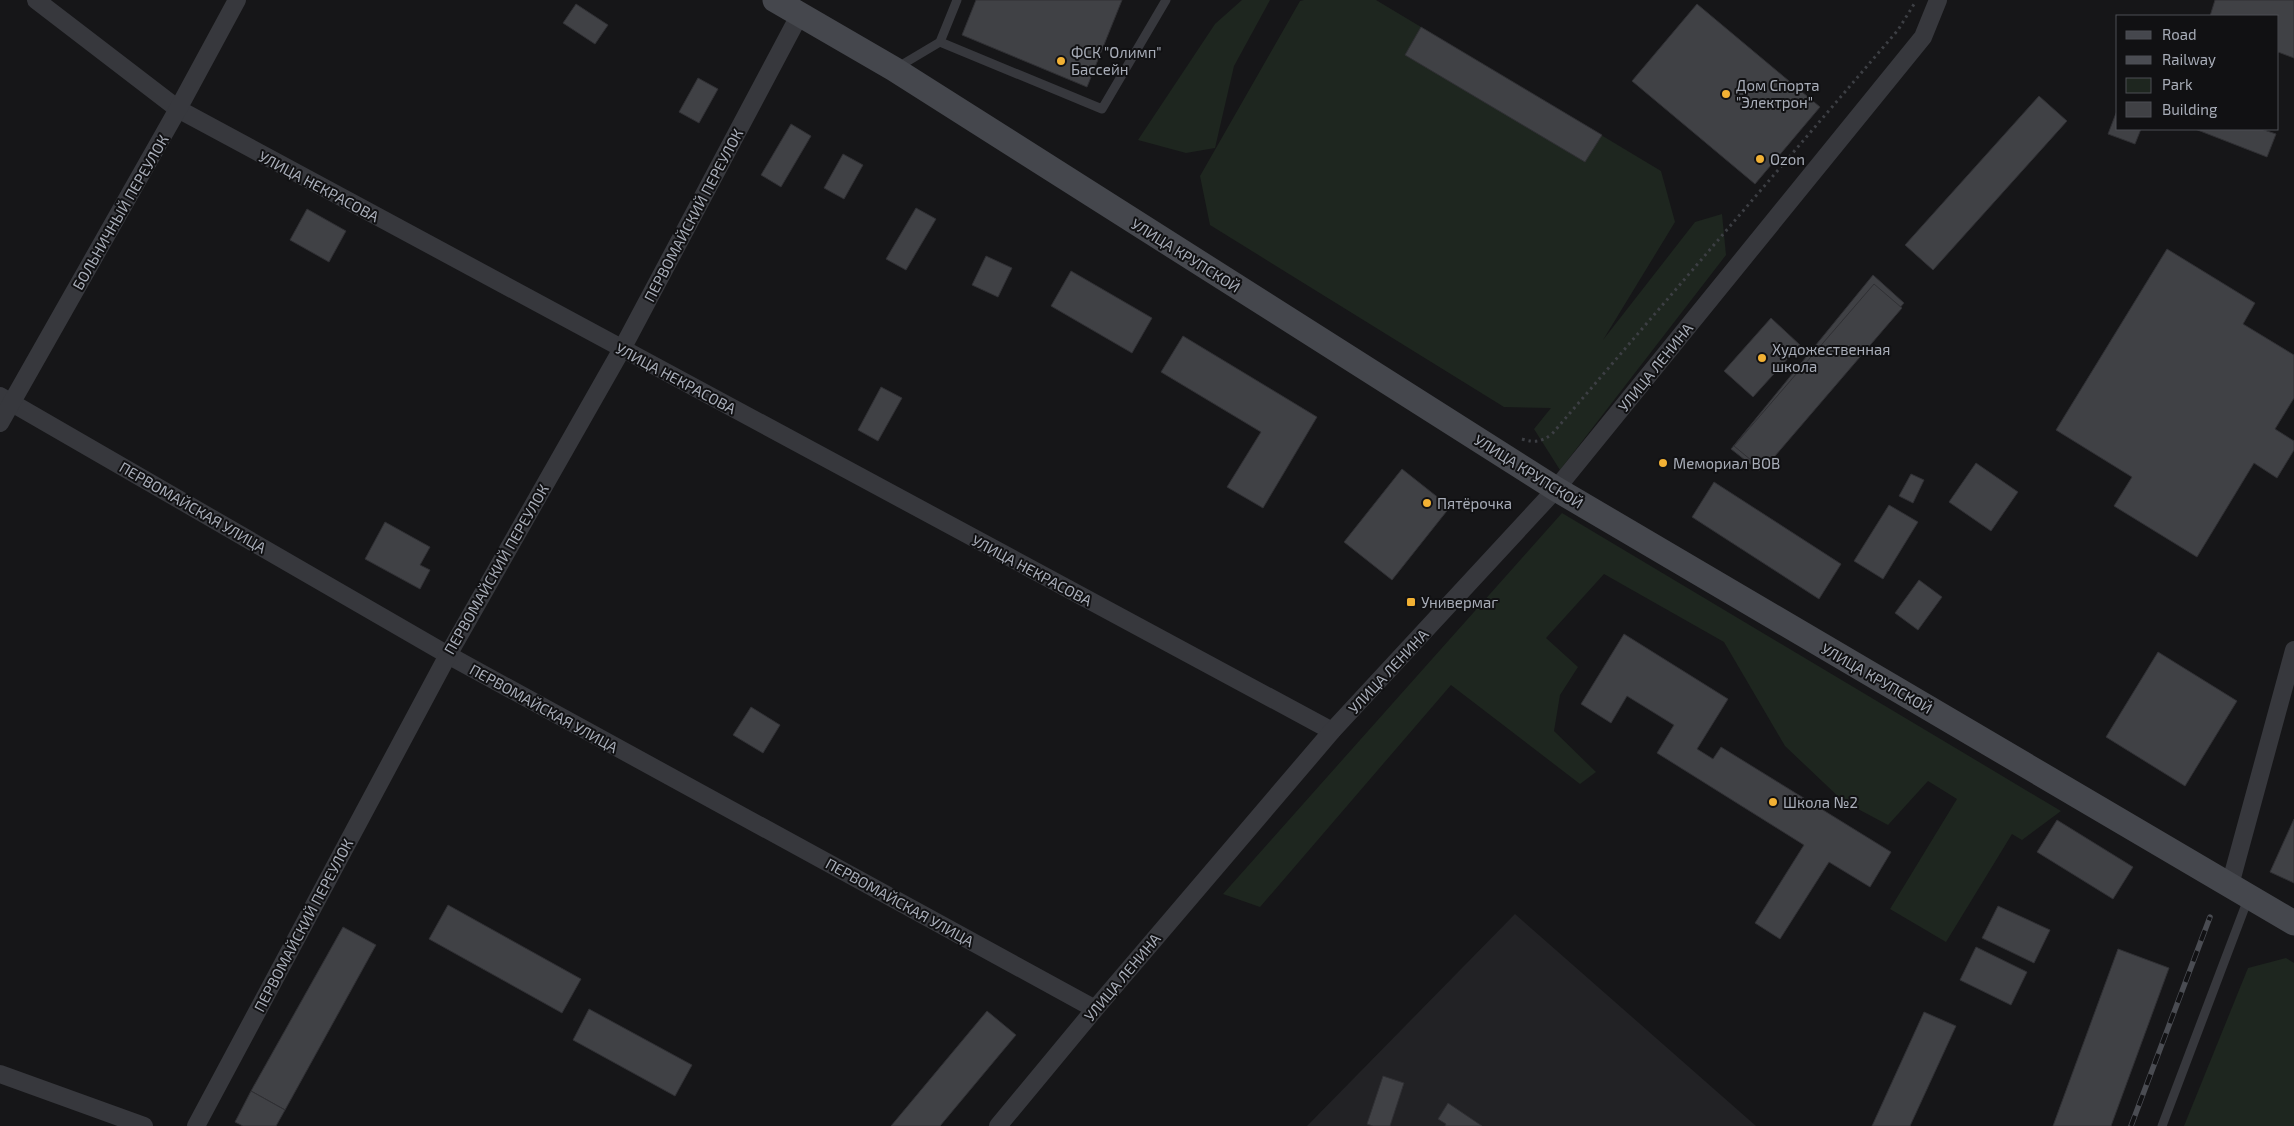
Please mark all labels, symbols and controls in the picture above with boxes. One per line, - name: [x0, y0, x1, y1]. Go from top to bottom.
- legend: [2116, 15, 2279, 130]
- text: Road: [2162, 25, 2197, 43]
- place label: ФСК "Олимп" Бассейн: [1071, 43, 1161, 78]
- text: Railway: [2162, 50, 2216, 68]
- marker: ФСК "Олимп" Бассейн: [1055, 55, 1067, 67]
- text: Park: [2162, 75, 2193, 93]
- place label: Дом Спорта "Электрон": [1736, 76, 1820, 111]
- marker: Дом Спорта "Электрон": [1720, 88, 1732, 100]
- text: Building: [2162, 100, 2218, 118]
- street label: ПЕРВОМАЙСКИЙ ПЕРЕУЛОК: [640, 125, 746, 305]
- street label: БОЛЬНИЧНЫЙ ПЕРЕУЛОК: [68, 131, 172, 293]
- street label: УЛИЦА НЕКРАСОВА: [256, 147, 383, 226]
- place label: Ozon: [1770, 150, 1805, 168]
- marker: Ozon: [1754, 153, 1766, 165]
- street label: УЛИЦА КРУПСКОЙ: [1128, 214, 1244, 296]
- street label: УЛИЦА ЛЕНИНА: [1614, 319, 1697, 415]
- street label: УЛИЦА НЕКРАСОВА: [613, 339, 740, 418]
- place label: Художественная школа: [1772, 340, 1890, 375]
- marker: Художественная школа: [1756, 352, 1768, 364]
- street label: УЛИЦА КРУПСКОЙ: [1471, 430, 1587, 512]
- place label: Мемориал ВОВ: [1673, 454, 1780, 472]
- marker: Мемориал ВОВ: [1657, 457, 1669, 469]
- street label: ПЕРВОМАЙСКАЯ УЛИЦА: [116, 458, 270, 557]
- street label: ПЕРВОМАЙСКИЙ ПЕРЕУЛОК: [440, 481, 552, 657]
- place label: Пятёрочка: [1437, 494, 1512, 512]
- marker: Пятёрочка: [1421, 497, 1433, 509]
- street label: УЛИЦА НЕКРАСОВА: [969, 531, 1096, 610]
- place label: Универмаг: [1421, 593, 1498, 611]
- marker: Универмаг: [1405, 596, 1417, 608]
- street label: УЛИЦА ЛЕНИНА: [1344, 625, 1432, 717]
- street label: УЛИЦА КРУПСКОЙ: [1818, 639, 1936, 717]
- street label: ПЕРВОМАЙСКАЯ УЛИЦА: [467, 660, 622, 757]
- place label: Школа №2: [1783, 793, 1858, 811]
- marker: Школа №2: [1767, 796, 1779, 808]
- street label: ПЕРВОМАЙСКИЙ ПЕРЕУЛОК: [250, 835, 356, 1015]
- street label: ПЕРВОМАЙСКАЯ УЛИЦА: [823, 854, 978, 951]
- street label: УЛИЦА ЛЕНИНА: [1080, 929, 1164, 1024]

